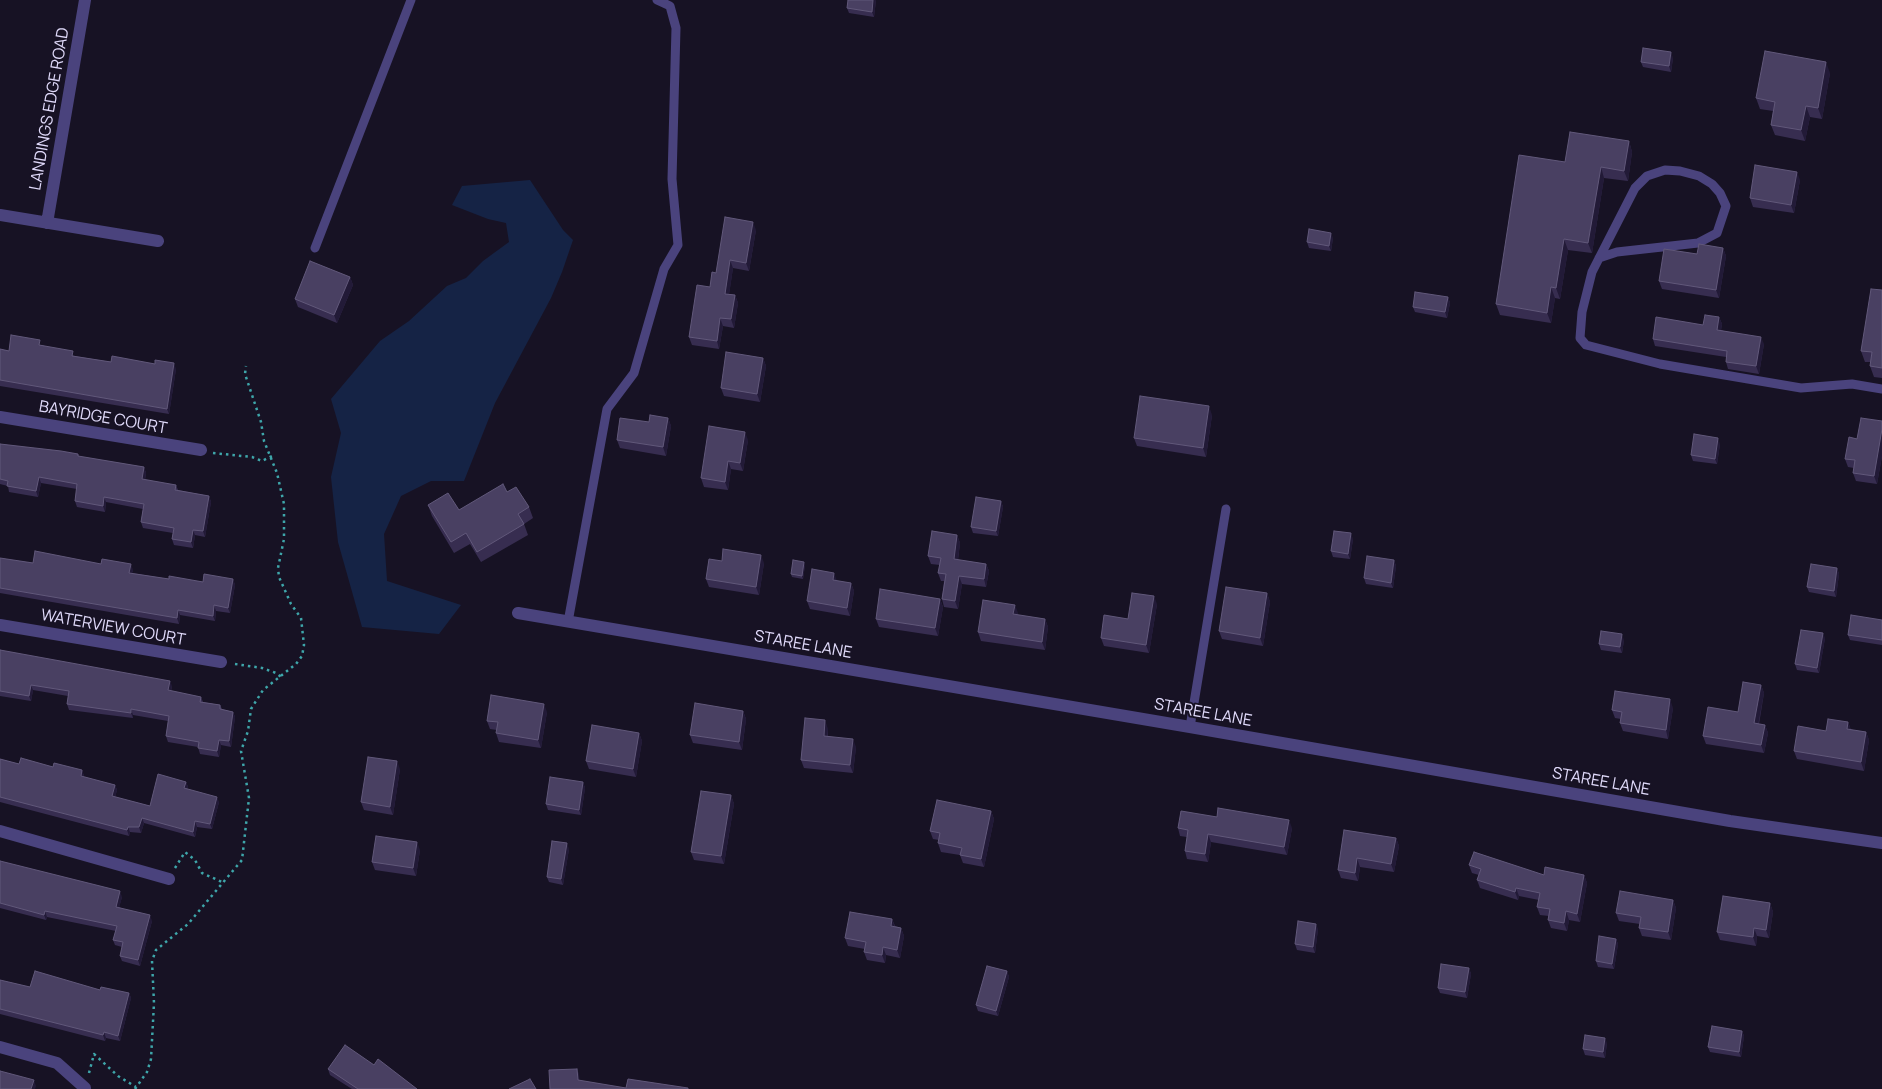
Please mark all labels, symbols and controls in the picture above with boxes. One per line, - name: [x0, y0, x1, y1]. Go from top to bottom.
- street label: LANDINGS EDGE ROAD: [26, 26, 74, 192]
- street label: BAYRIDGE COURT: [37, 397, 169, 439]
- street label: WATERVIEW COURT: [39, 606, 187, 650]
- street label: STAREE LANE: [753, 627, 853, 663]
- street label: STAREE LANE: [1153, 695, 1253, 731]
- street label: STAREE LANE: [1551, 764, 1651, 800]

